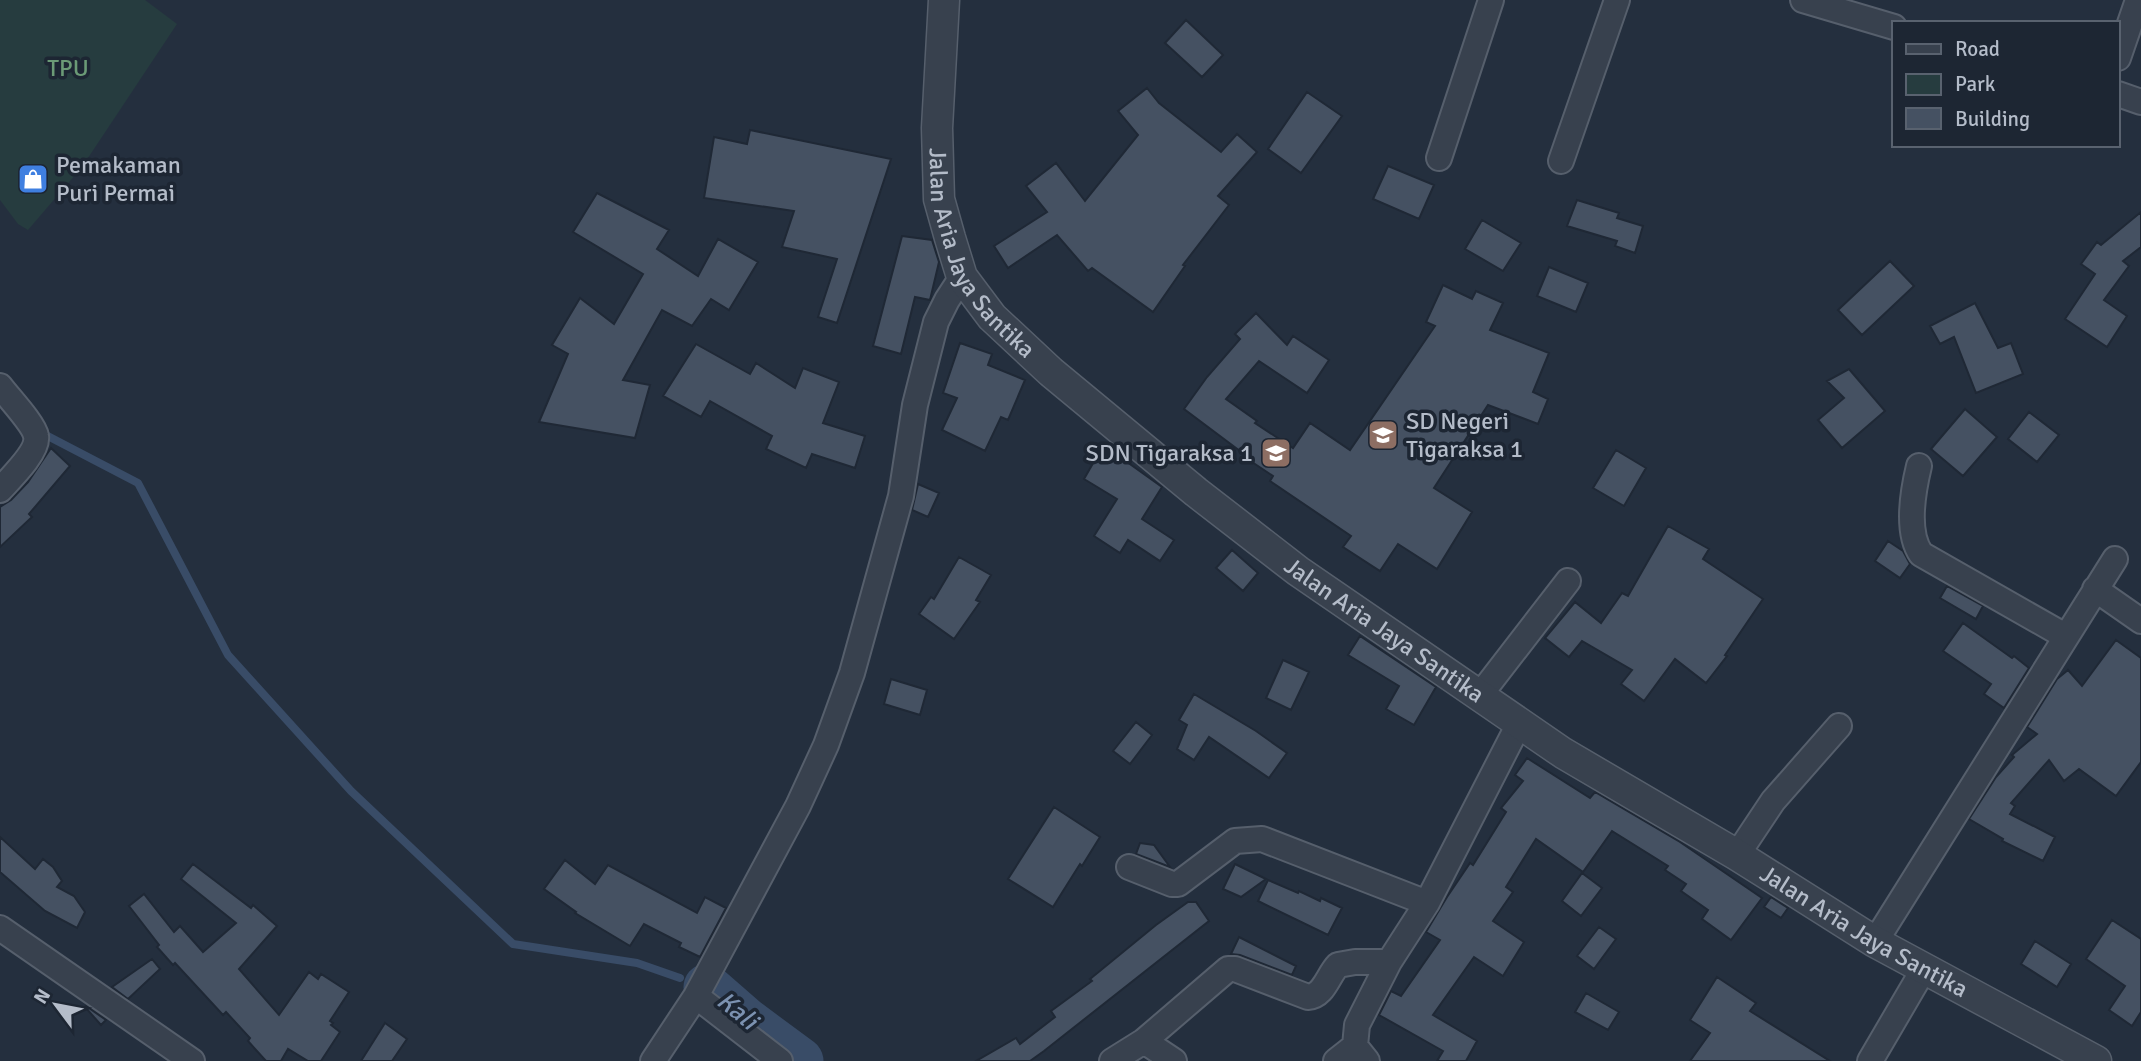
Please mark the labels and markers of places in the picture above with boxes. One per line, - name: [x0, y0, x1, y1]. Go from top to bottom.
- place label: Pemakaman Puri Permai: [56, 150, 181, 208]
- shop icon: Pemakaman Puri Permai: [16, 162, 50, 196]
- place label: SD Negeri Tigaraksa 1: [1406, 406, 1523, 464]
- school or university icon: SD Negeri Tigaraksa 1: [1366, 418, 1400, 452]
- school or university icon: SDN Tigaraksa 1: [1259, 436, 1293, 470]
- place label: SDN Tigaraksa 1: [1086, 438, 1253, 468]

